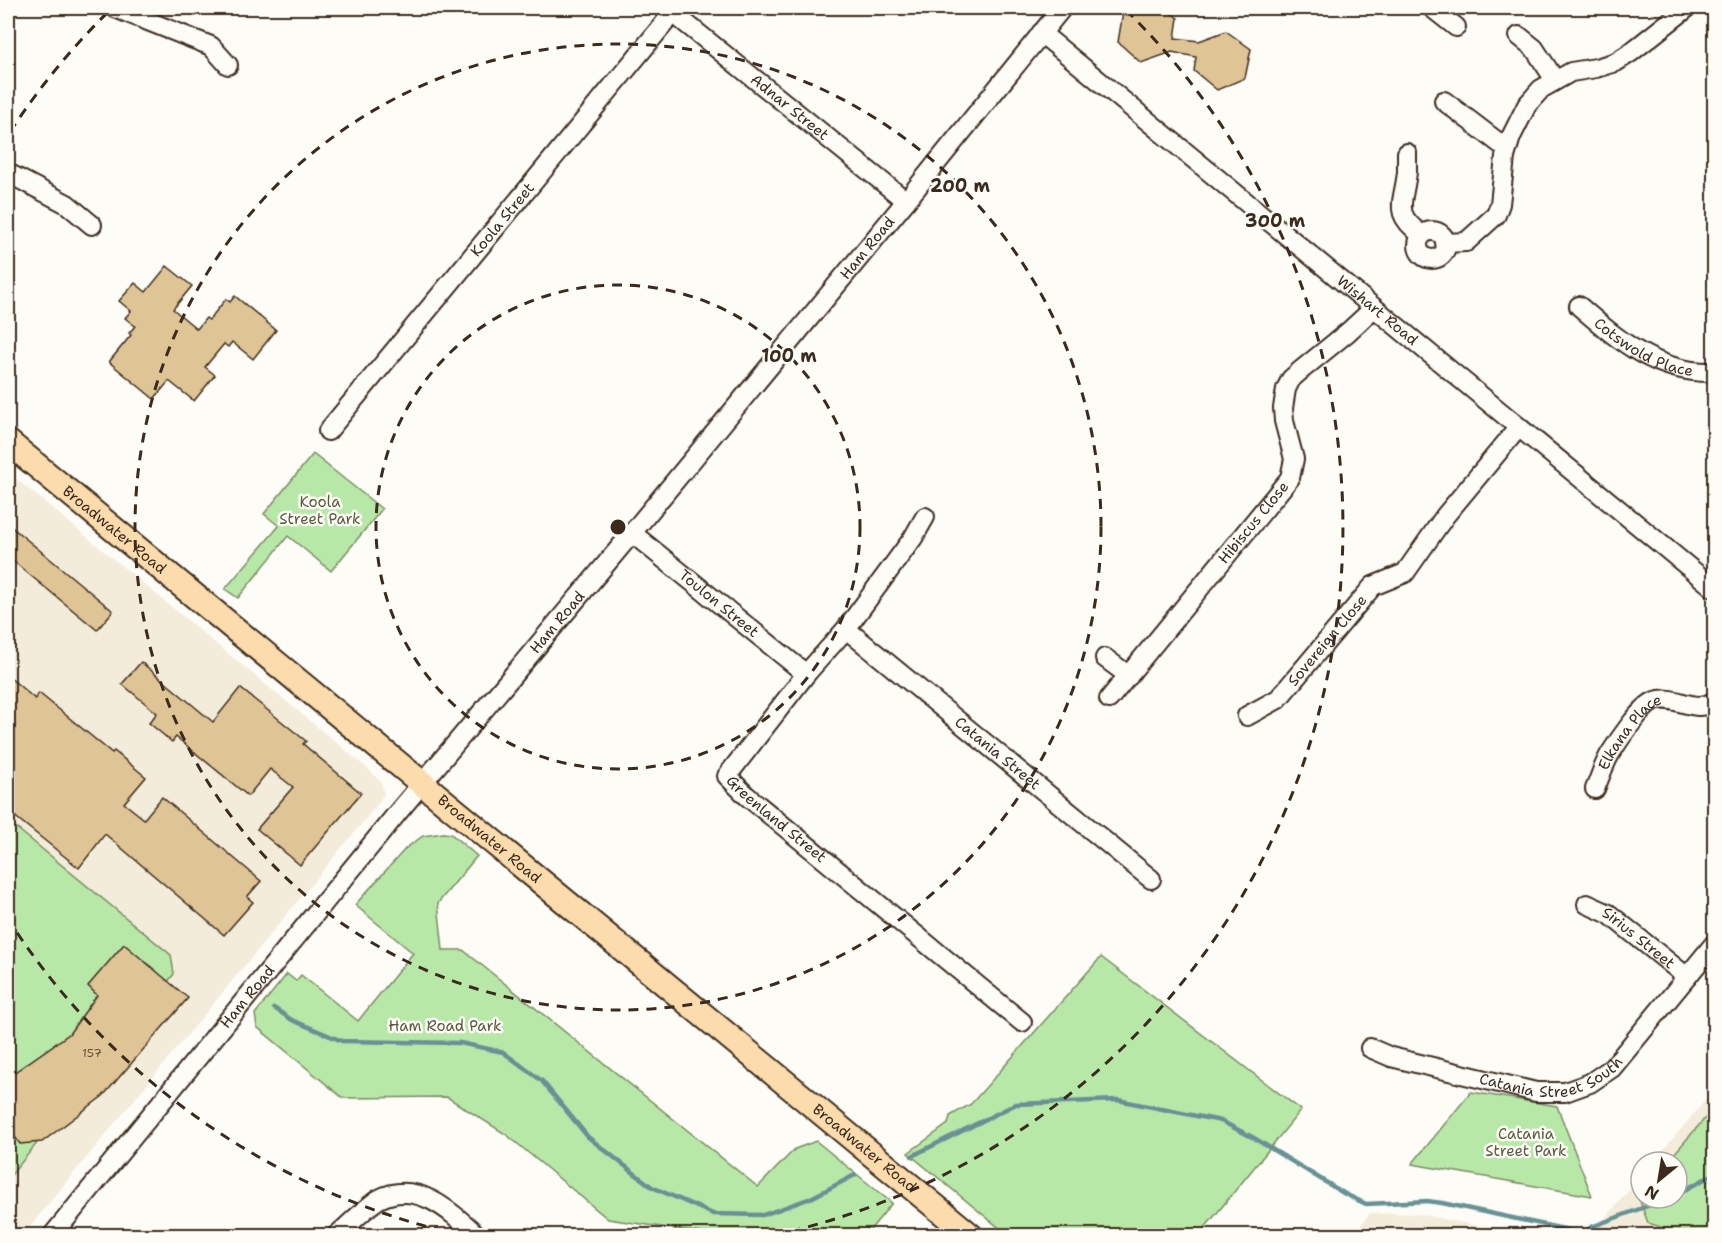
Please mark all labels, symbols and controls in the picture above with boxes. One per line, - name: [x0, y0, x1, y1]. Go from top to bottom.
- street label: Adnar Street: [746, 70, 833, 145]
- text: 200 m: [930, 174, 991, 198]
- street label: Koola Street: [466, 178, 539, 261]
- text: 300 m: [1245, 209, 1306, 233]
- street label: Ham Road: [835, 212, 899, 284]
- street label: Wishart Road: [1332, 271, 1423, 350]
- street label: Cotswold Place: [1590, 313, 1695, 381]
- text: 100 m: [761, 344, 817, 368]
- street label: Hibiscus Close: [1214, 477, 1293, 568]
- street label: Broadwater Road: [58, 481, 171, 579]
- park label: Koola Street Park: [279, 492, 361, 529]
- centre of rings: [608, 517, 628, 537]
- street label: Toulon Street: [675, 565, 763, 642]
- street label: Ham Road: [525, 586, 590, 658]
- street label: Sovereign Close: [1283, 591, 1371, 690]
- street label: Elkana Place: [1594, 690, 1664, 773]
- street label: Catania Street: [951, 712, 1045, 794]
- street label: Greenland Street: [722, 771, 831, 867]
- street label: Broadwater Road: [433, 790, 546, 888]
- street label: Sirius Street: [1599, 902, 1679, 973]
- street label: Ham Road: [216, 961, 279, 1032]
- park label: Ham Road Park: [388, 1016, 502, 1036]
- house number: 157: [82, 1045, 102, 1061]
- street label: Catania Street South: [1477, 1053, 1627, 1102]
- street label: Broadwater Road: [808, 1099, 921, 1197]
- park label: Catania Street Park: [1485, 1124, 1567, 1161]
- north arrow: [1629, 1150, 1689, 1210]
- text: N: [1641, 1180, 1662, 1205]

